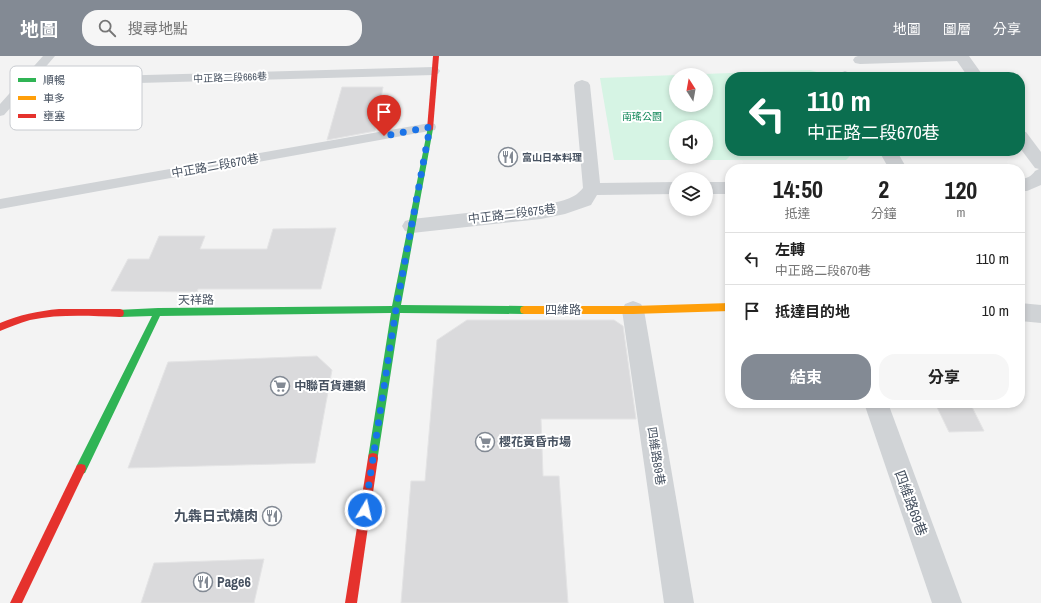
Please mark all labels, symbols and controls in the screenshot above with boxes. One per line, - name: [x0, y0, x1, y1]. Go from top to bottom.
- search box: [82, 10, 362, 46]
- text: 地圖: [20, 16, 58, 42]
- icon: search: [96, 17, 118, 39]
- text: 搜尋地點: [128, 18, 188, 39]
- text: 地圖: [893, 20, 921, 38]
- text: 圖層: [943, 20, 971, 38]
- text: 分享: [993, 20, 1021, 38]
- legend: [10, 66, 142, 130]
- north arrow: [669, 68, 713, 112]
- map controls: [669, 68, 713, 216]
- street label: 中正路二段666巷: [193, 70, 267, 85]
- text: 順暢: [43, 73, 65, 87]
- text: 110 m: [807, 82, 871, 120]
- icon: left: [741, 88, 793, 140]
- text: 車多: [43, 91, 65, 105]
- pin: [367, 95, 401, 136]
- icon: arrive: [373, 101, 395, 123]
- text: 壅塞: [43, 109, 65, 123]
- park label: 南瑤公園: [622, 110, 662, 123]
- button: sound: [669, 120, 713, 164]
- text: 中正路二段670巷: [807, 120, 940, 145]
- restaurant icon: 富山日本料理: [497, 146, 519, 168]
- street label: 中正路二段670巷: [170, 150, 260, 182]
- place label: 富山日本料理: [522, 151, 582, 164]
- button: layers: [669, 172, 713, 216]
- text: 14:50: [773, 173, 823, 205]
- text: 2: [878, 173, 889, 205]
- text: 120: [944, 174, 977, 206]
- street label: 中正路二段675巷: [467, 201, 557, 227]
- text: m: [956, 204, 965, 221]
- text: 抵達: [785, 205, 811, 222]
- text: 分鐘: [871, 205, 897, 222]
- text: 左轉: [775, 239, 805, 260]
- icon: left: [741, 248, 763, 270]
- text: 110 m: [976, 248, 1009, 269]
- text: 中正路二段670巷: [775, 262, 871, 279]
- street label: 天祥路: [178, 292, 214, 308]
- icon: arrive: [741, 300, 763, 322]
- text: 10 m: [982, 300, 1009, 321]
- text: 抵達目的地: [775, 301, 850, 322]
- street label: 四維路: [545, 302, 581, 318]
- button: 結束: [741, 354, 871, 400]
- button: 分享: [879, 354, 1009, 400]
- supermarket icon: 中聯百貨連鎖: [269, 375, 291, 397]
- place label: 中聯百貨連鎖: [294, 378, 366, 394]
- street label: 四維路89巷: [643, 426, 669, 486]
- supermarket icon: 櫻花黃昏市場: [474, 431, 496, 453]
- place label: 櫻花黃昏市場: [499, 434, 571, 450]
- street label: 四維路69巷: [891, 468, 931, 538]
- position arrow: [344, 489, 386, 531]
- restaurant icon: 九犇日式燒肉: [261, 505, 283, 527]
- place label: 九犇日式燒肉: [174, 507, 258, 525]
- restaurant icon: Page6: [192, 571, 214, 593]
- place label: Page6: [217, 573, 251, 591]

